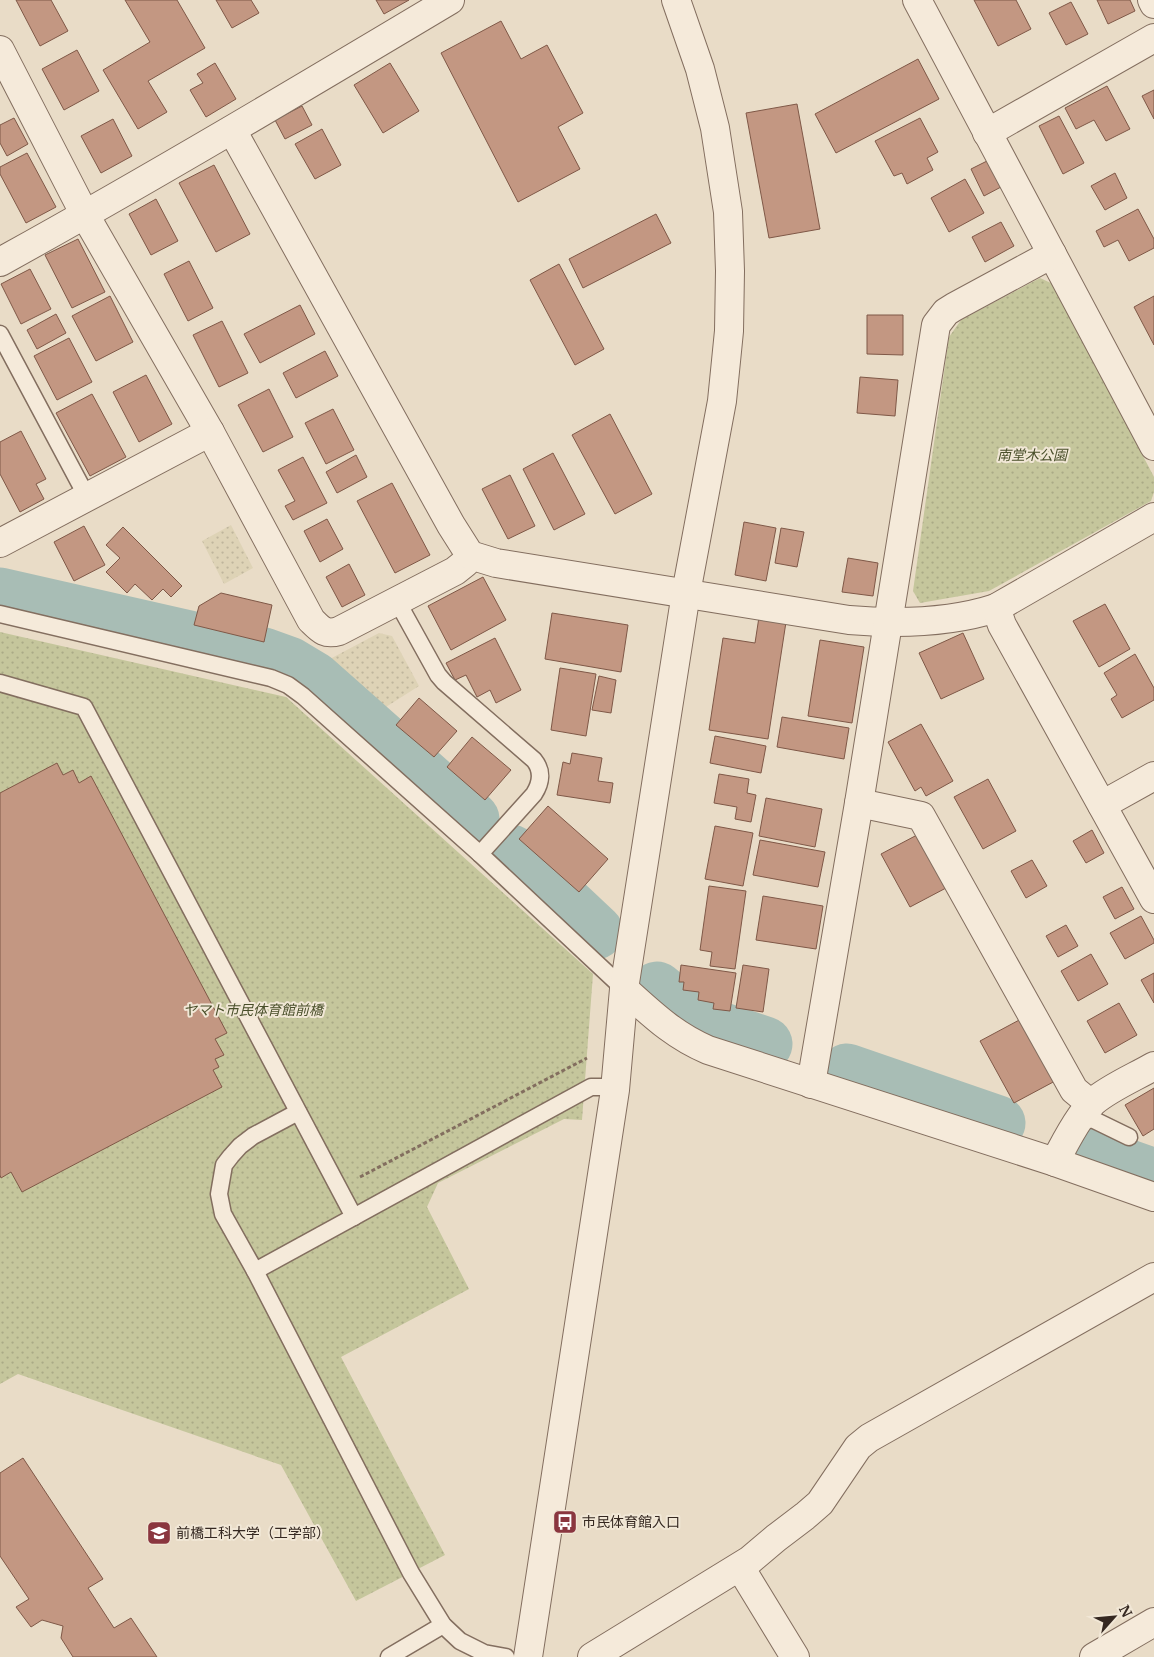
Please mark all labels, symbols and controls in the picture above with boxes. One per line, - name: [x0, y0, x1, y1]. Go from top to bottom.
- park label: 南堂木公園: [997, 446, 1069, 464]
- park label: ヤマト市民体育館前橋: [183, 1001, 325, 1019]
- bus stop icon: 市民体育館入口: [552, 1509, 578, 1535]
- place label: 市民体育館入口: [582, 1513, 680, 1531]
- school or university icon: 前橋工科大学（工学部）: [146, 1520, 172, 1546]
- place label: 前橋工科大学（工学部）: [176, 1524, 330, 1542]
- north arrow: [1089, 1592, 1139, 1642]
- text: N: [1115, 1602, 1136, 1620]

